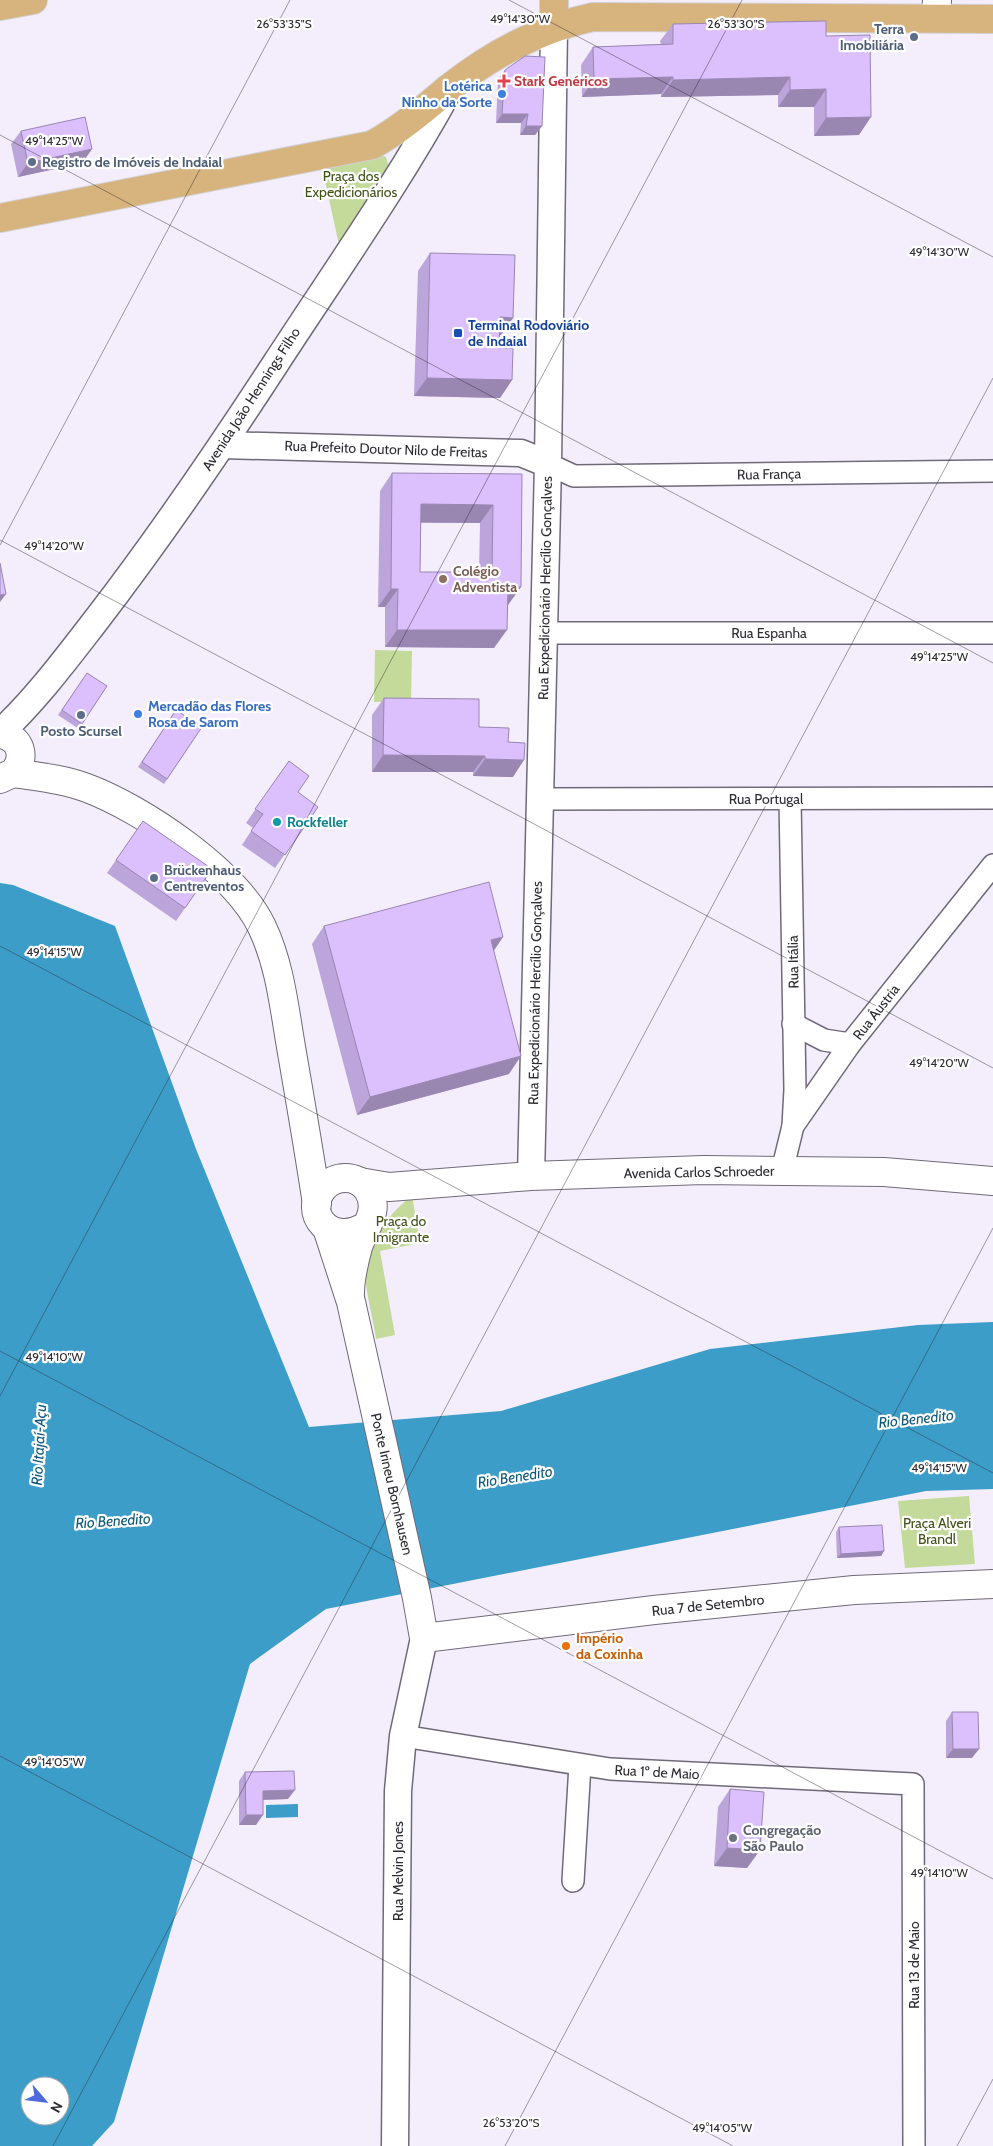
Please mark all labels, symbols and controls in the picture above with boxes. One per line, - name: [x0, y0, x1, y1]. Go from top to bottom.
- text: 49°14'30"W: [490, 11, 551, 26]
- text: 26°53'35"S: [256, 16, 312, 31]
- text: 26°53'30"S: [707, 16, 765, 31]
- place label: Terra Imobiliária: [840, 20, 904, 54]
- marker: Terra Imobiliária: [908, 31, 920, 43]
- place label: Stark Genéricos: [514, 72, 608, 90]
- marker: Stark Genéricos: [498, 75, 510, 87]
- place label: Lotérica Ninho da Sorte: [401, 77, 492, 111]
- marker: Lotérica Ninho da Sorte: [496, 88, 508, 100]
- text: 49°14'25"W: [25, 133, 84, 148]
- place label: Registro de Imóveis de Indaial: [42, 153, 223, 171]
- marker: Registro de Imóveis de Indaial: [26, 156, 38, 168]
- park label: Praça dos Expedicionários: [305, 167, 397, 201]
- text: 49°14'30"W: [909, 244, 970, 259]
- place label: Terminal Rodoviário de Indaial: [468, 316, 589, 350]
- street label: Avenida João Hennings Filho: [198, 324, 304, 474]
- marker: Terminal Rodoviário de Indaial: [452, 327, 464, 339]
- street label: Rua Prefeito Doutor Nilo de Freitas: [284, 436, 488, 462]
- street label: Rua França: [737, 464, 801, 484]
- street label: Rua Expedicionário Hercílio Gonçalves: [534, 476, 556, 700]
- text: 49°14'20"W: [24, 538, 85, 553]
- place label: Colégio Adventista: [453, 562, 517, 596]
- marker: Colégio Adventista: [437, 573, 449, 585]
- street label: Rua Espanha: [731, 624, 807, 642]
- text: 49°14'25"W: [910, 649, 969, 664]
- place label: Mercadão das Flores Rosa de Sarom: [148, 697, 271, 731]
- marker: Mercadão das Flores Rosa de Sarom: [132, 708, 144, 720]
- marker: Posto Scursel: [75, 709, 87, 721]
- place label: Posto Scursel: [40, 722, 122, 740]
- street label: Rua Portugal: [729, 790, 804, 808]
- place label: Rockfeller: [287, 813, 348, 831]
- marker: Rockfeller: [271, 816, 283, 828]
- place label: Brückenhaus Centreventos: [164, 861, 244, 895]
- marker: Brückenhaus Centreventos: [148, 872, 160, 884]
- street label: Rua Expedicionário Hercílio Gonçalves: [524, 881, 546, 1105]
- street label: Rua Itália: [784, 935, 802, 989]
- text: 49°14'15"W: [26, 944, 82, 959]
- street label: Rua Áustria: [849, 980, 904, 1044]
- text: 49°14'20"W: [909, 1055, 970, 1070]
- street label: Avenida Carlos Schroeder: [623, 1162, 775, 1182]
- park label: Praça do Imigrante: [373, 1212, 429, 1246]
- text: 49°14'10"W: [25, 1349, 83, 1364]
- water label: Rio Itajaí-Açu: [28, 1404, 50, 1486]
- water label: Rio Benedito: [877, 1406, 955, 1432]
- street label: Ponte Irineu Bornhausen: [367, 1411, 417, 1557]
- text: 49°14'15"W: [911, 1460, 967, 1475]
- water label: Rio Benedito: [476, 1462, 554, 1492]
- water label: Rio Benedito: [75, 1509, 152, 1533]
- park label: Praça Alveri Brandl: [903, 1514, 971, 1548]
- street label: Rua 7 de Setembro: [651, 1590, 765, 1620]
- place label: Império da Coxinha: [576, 1629, 643, 1663]
- marker: Império da Coxinha: [560, 1640, 572, 1652]
- text: 49°14'05"W: [24, 1754, 85, 1769]
- street label: Rua 1º de Maio: [614, 1761, 700, 1783]
- street label: Rua Melvin Jones: [389, 1821, 407, 1921]
- place label: Congregação São Paulo: [743, 1821, 821, 1855]
- marker: Congregação São Paulo: [727, 1832, 739, 1844]
- text: 49°14'10"W: [910, 1865, 968, 1880]
- street label: Rua 13 de Maio: [905, 1921, 923, 2009]
- north arrow: [20, 2076, 70, 2126]
- text: N: [46, 2099, 67, 2116]
- text: 26°53'20"S: [482, 2115, 540, 2130]
- text: 49°14'05"W: [692, 2120, 753, 2135]

